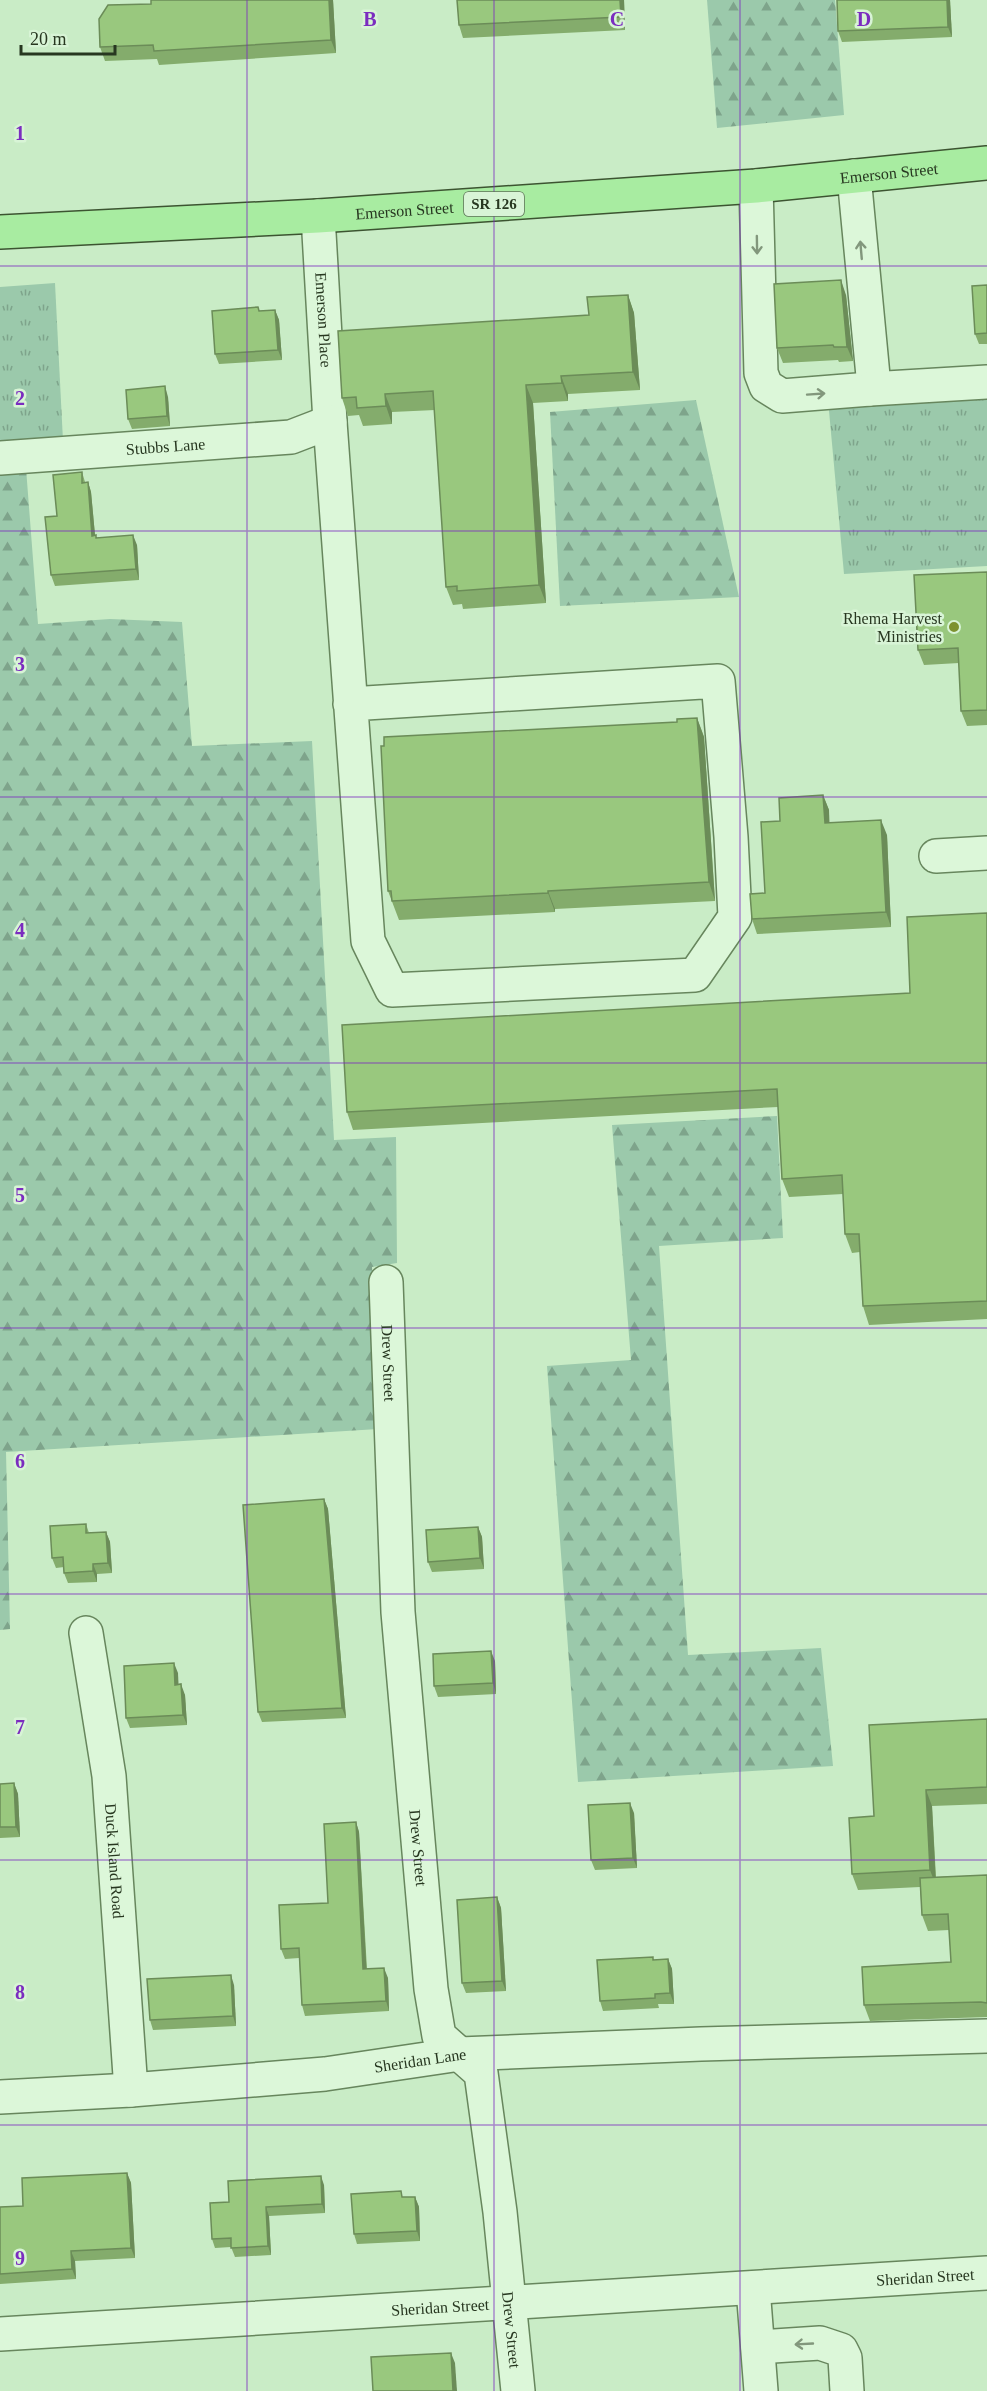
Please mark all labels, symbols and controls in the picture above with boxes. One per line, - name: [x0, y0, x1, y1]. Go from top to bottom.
- text: B: [363, 8, 377, 30]
- text: C: [610, 8, 624, 30]
- text: D: [857, 8, 871, 30]
- scale bar: [21, 18, 116, 56]
- text: 20 m: [30, 29, 67, 49]
- text: 1: [15, 122, 25, 144]
- street label: Emerson Street: [839, 160, 939, 187]
- road number: SR 126: [464, 192, 524, 216]
- street label: Emerson Street: [355, 199, 455, 222]
- one-way arrow: [752, 234, 763, 254]
- one-way arrow: [855, 240, 866, 260]
- street label: Emerson Place: [312, 272, 335, 368]
- text: 2: [15, 387, 25, 409]
- one-way arrow: [806, 388, 826, 399]
- street label: Stubbs Lane: [125, 435, 206, 458]
- place label: Rhema Harvest Ministries: [843, 610, 943, 645]
- marker: Rhema Harvest Ministries: [947, 620, 961, 634]
- text: 3: [15, 653, 25, 675]
- text: 4: [15, 919, 25, 941]
- text: 5: [15, 1184, 25, 1206]
- street label: Drew Street: [379, 1324, 398, 1402]
- text: 6: [15, 1450, 25, 1472]
- text: 7: [15, 1716, 25, 1738]
- street label: Duck Island Road: [102, 1803, 127, 1919]
- street label: Drew Street: [406, 1809, 430, 1888]
- text: 8: [15, 1981, 25, 2003]
- street label: Sheridan Lane: [373, 2046, 467, 2076]
- text: 9: [15, 2247, 25, 2269]
- street label: Sheridan Street: [876, 2266, 975, 2289]
- street label: Drew Street: [499, 2291, 524, 2370]
- street label: Sheridan Street: [391, 2296, 490, 2319]
- one-way arrow: [795, 2339, 815, 2350]

